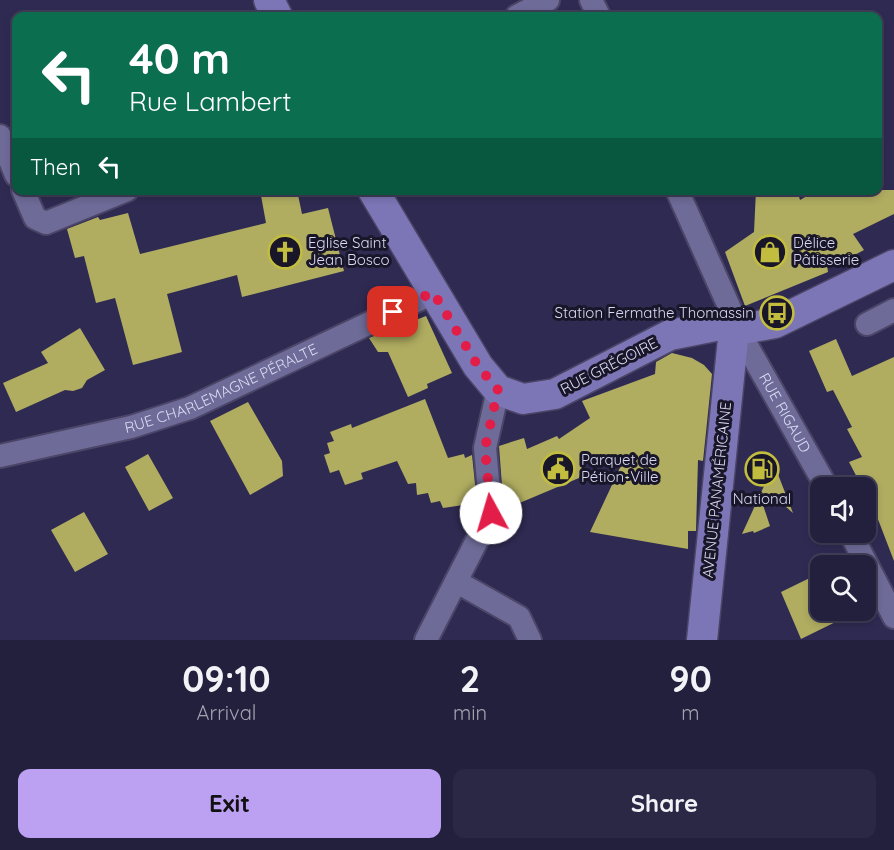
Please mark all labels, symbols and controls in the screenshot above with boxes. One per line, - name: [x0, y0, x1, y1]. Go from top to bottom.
- text: 40 m: [129, 32, 230, 85]
- icon: left: [30, 36, 108, 114]
- text: Rue Lambert: [129, 84, 291, 118]
- icon: left: [93, 150, 126, 183]
- text: Then: [30, 153, 81, 181]
- place label: Eglise Saint Jean Bosco: [308, 233, 390, 269]
- place label: Délice Pâtisserie: [793, 233, 859, 269]
- church icon: Eglise Saint Jean Bosco: [267, 234, 303, 270]
- shop icon: Délice Pâtisserie: [752, 234, 788, 270]
- pin: [367, 286, 418, 337]
- icon: arrive: [376, 295, 409, 328]
- bus stop icon: Station Fermathe Thomassin: [759, 295, 795, 331]
- place label: Station Fermathe Thomassin: [554, 303, 754, 322]
- street label: RUE GRÉGOIRE: [557, 333, 661, 398]
- street label: RUE CHARLEMAGNE PÉRALTE: [123, 339, 320, 437]
- street label: RUE RIGAUD: [755, 369, 815, 456]
- street label: AVENUE PANAMÉRICAINE: [698, 401, 735, 579]
- place label: Parquet de Pétion-Ville: [581, 450, 659, 486]
- public building icon: Parquet de Pétion-Ville: [540, 451, 576, 487]
- fuel station icon: National: [744, 451, 780, 487]
- map controls: [810, 477, 876, 621]
- button: sound: [810, 477, 876, 543]
- position arrow: [459, 481, 523, 545]
- place label: National: [733, 489, 791, 508]
- button: search: [810, 555, 876, 621]
- text: 09:10: [182, 656, 271, 701]
- text: 2: [460, 656, 480, 701]
- text: 90: [669, 656, 712, 701]
- text: Arrival: [197, 700, 256, 725]
- text: min: [453, 700, 487, 725]
- text: m: [681, 700, 700, 725]
- button: Exit: [18, 769, 441, 838]
- button: Share: [453, 769, 876, 838]

